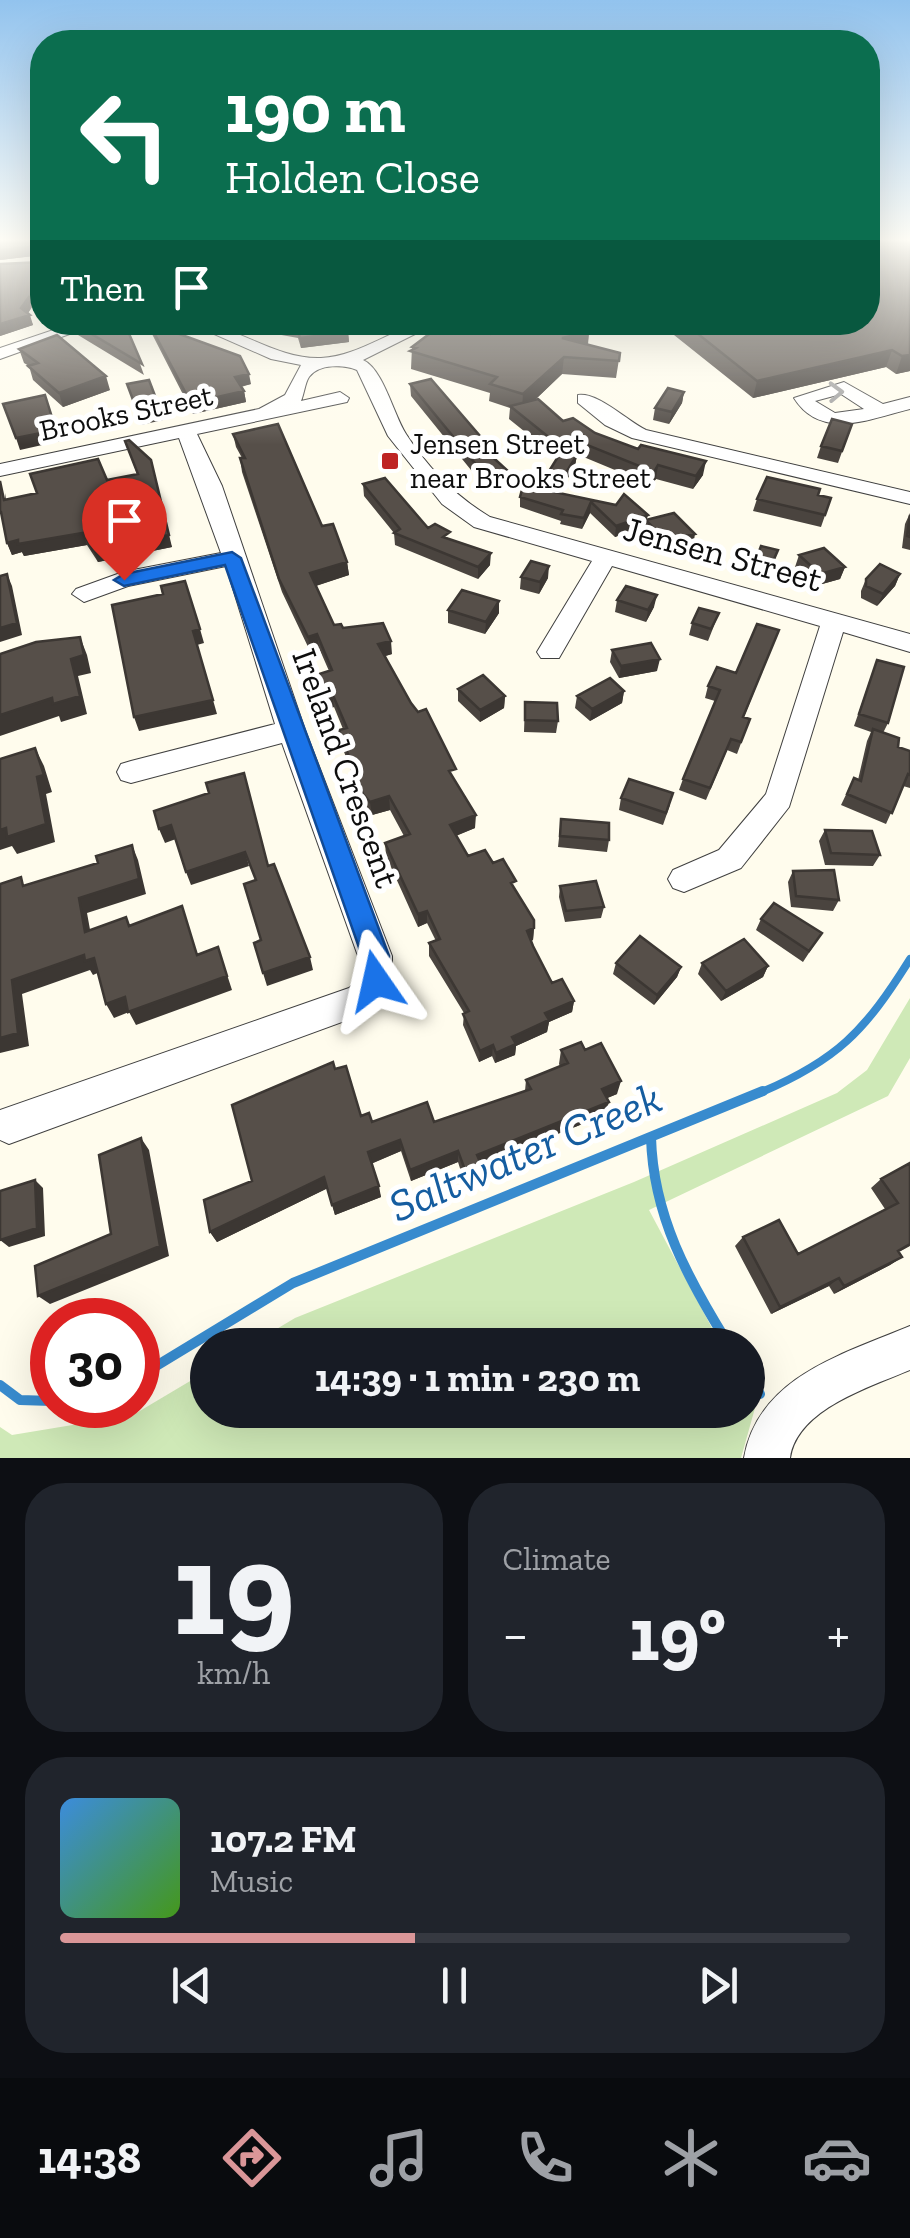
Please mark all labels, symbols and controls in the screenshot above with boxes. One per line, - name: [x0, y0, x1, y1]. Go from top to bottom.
- text: 190 m: [225, 66, 405, 150]
- icon: left: [60, 70, 190, 200]
- text: Holden Close: [225, 151, 480, 205]
- icon: arrive: [164, 260, 219, 315]
- text: Then: [60, 265, 144, 311]
- street label: Brooks Street: [36, 377, 216, 449]
- one-way arrow: [829, 381, 844, 402]
- place label: Jensen Street near Brooks Street: [410, 426, 651, 496]
- marker: Jensen Street near Brooks Street: [379, 450, 401, 472]
- pin: [82, 478, 167, 581]
- icon: arrive: [97, 493, 152, 548]
- street label: Jensen Street: [619, 507, 827, 601]
- street label: Ireland Crescent: [283, 643, 409, 893]
- position arrow: [324, 929, 428, 1033]
- water label: Saltwater Creek: [381, 1070, 669, 1234]
- speed limit sign: 30: [30, 1298, 160, 1428]
- text: 14:39 · 1 min · 230 m: [315, 1355, 640, 1401]
- text: 19: [173, 1511, 295, 1667]
- text: Climate: [503, 1540, 611, 1578]
- text: 19°: [629, 1589, 726, 1679]
- text: −: [503, 1601, 528, 1667]
- text: +: [827, 1601, 850, 1667]
- text: km/h: [197, 1654, 270, 1692]
- text: 107.2 FM: [210, 1816, 357, 1862]
- text: Music: [210, 1862, 293, 1900]
- icon: previous: [164, 1958, 219, 2013]
- icon: pause: [427, 1958, 482, 2013]
- icon: next: [691, 1958, 746, 2013]
- icon: directions: [217, 2123, 287, 2193]
- icon: music: [364, 2123, 434, 2193]
- icon: phone: [510, 2123, 580, 2193]
- icon: climate: [656, 2123, 726, 2193]
- icon: car: [802, 2123, 872, 2193]
- text: 14:38: [38, 2131, 141, 2185]

